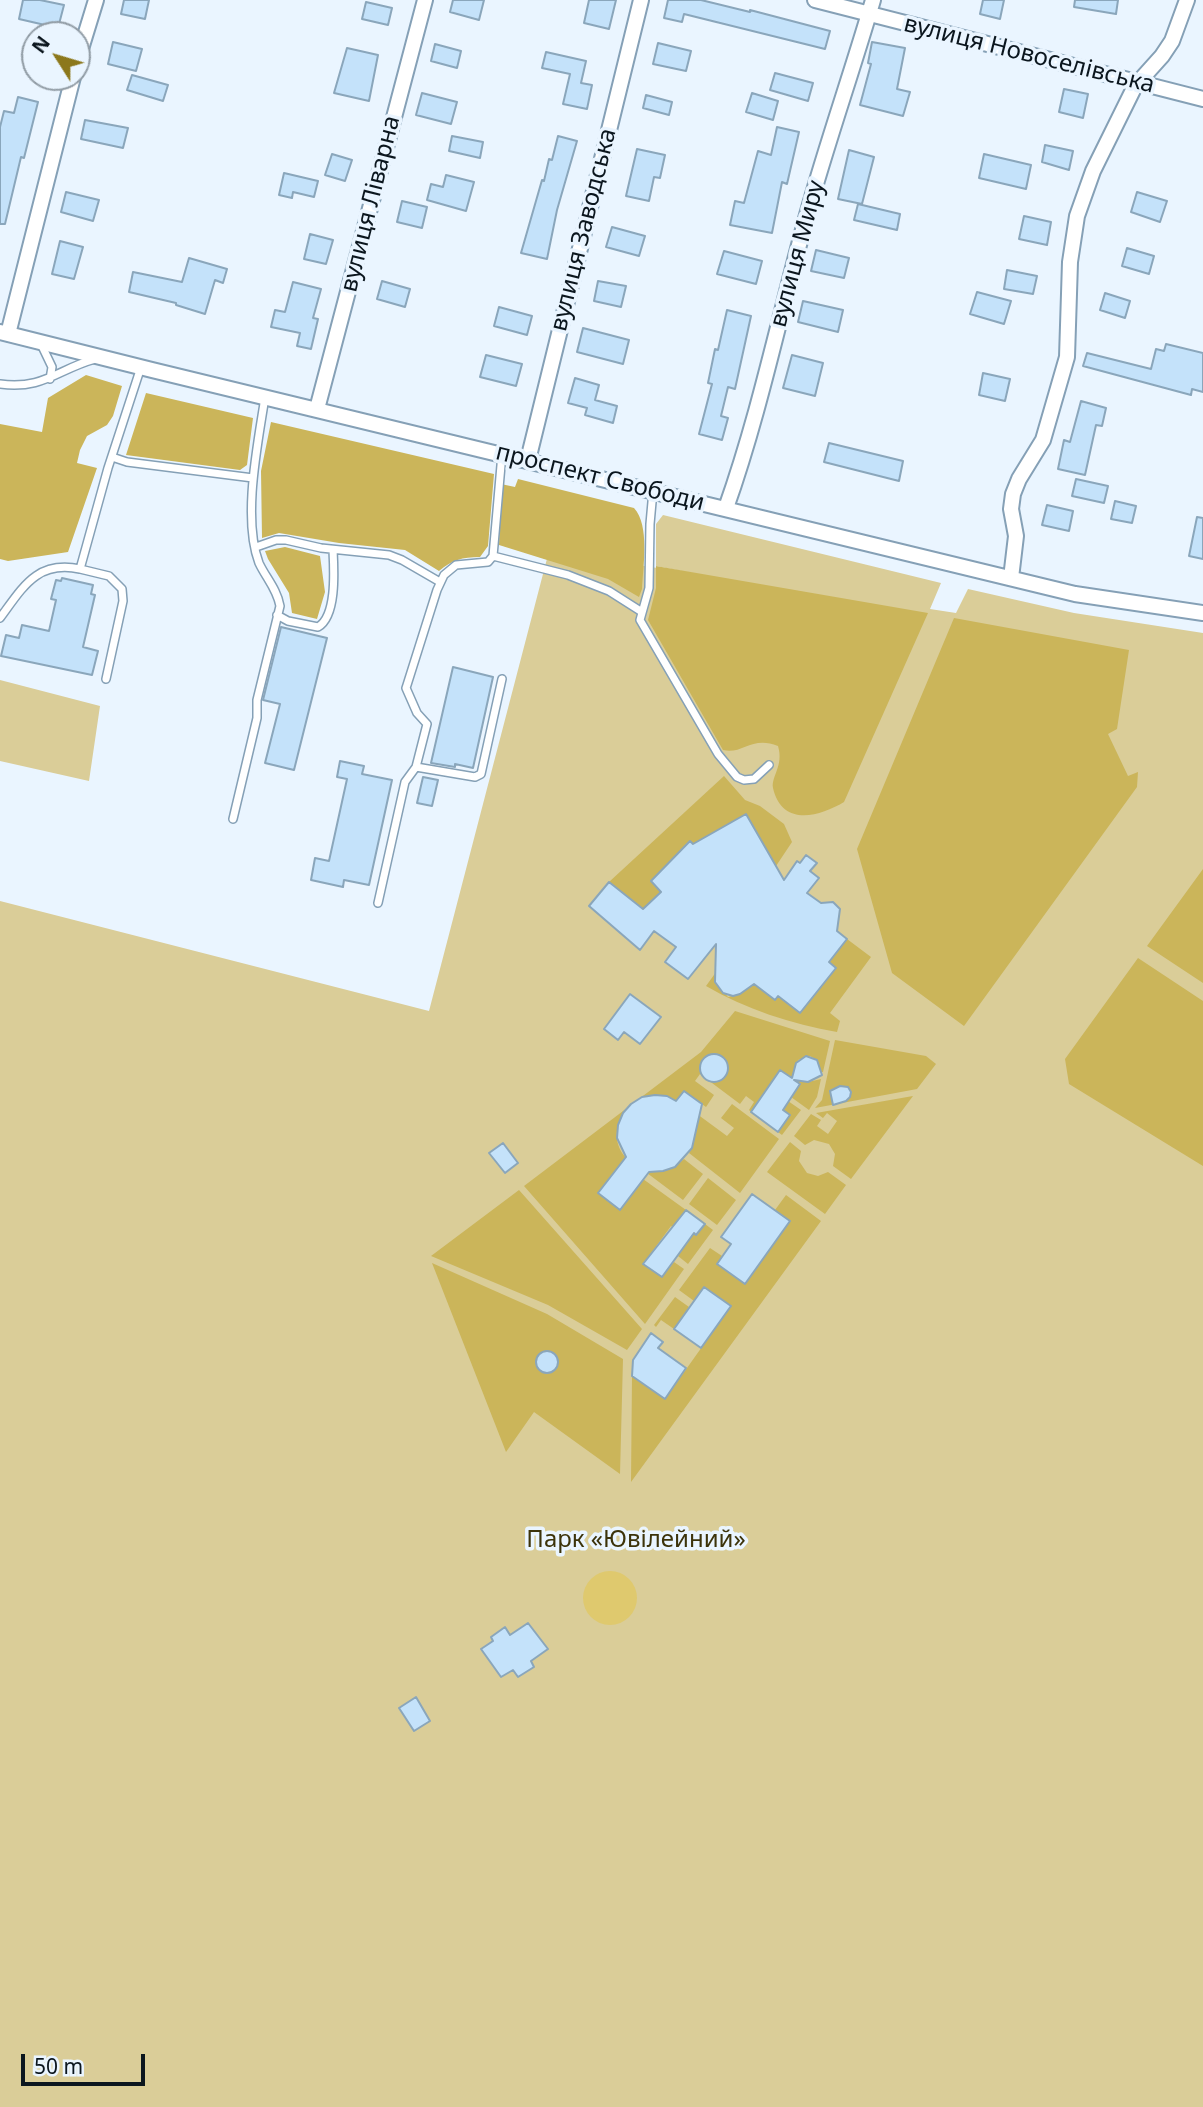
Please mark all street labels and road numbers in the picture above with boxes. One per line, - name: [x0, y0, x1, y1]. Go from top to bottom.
- street label: вулиця Новоселівська: [901, 10, 1157, 100]
- street label: вулиця Ліварна: [335, 113, 407, 295]
- street label: вулиця Заводська: [545, 126, 623, 334]
- street label: вулиця Миру: [765, 177, 831, 331]
- street label: проспект Свободи: [493, 438, 707, 518]

